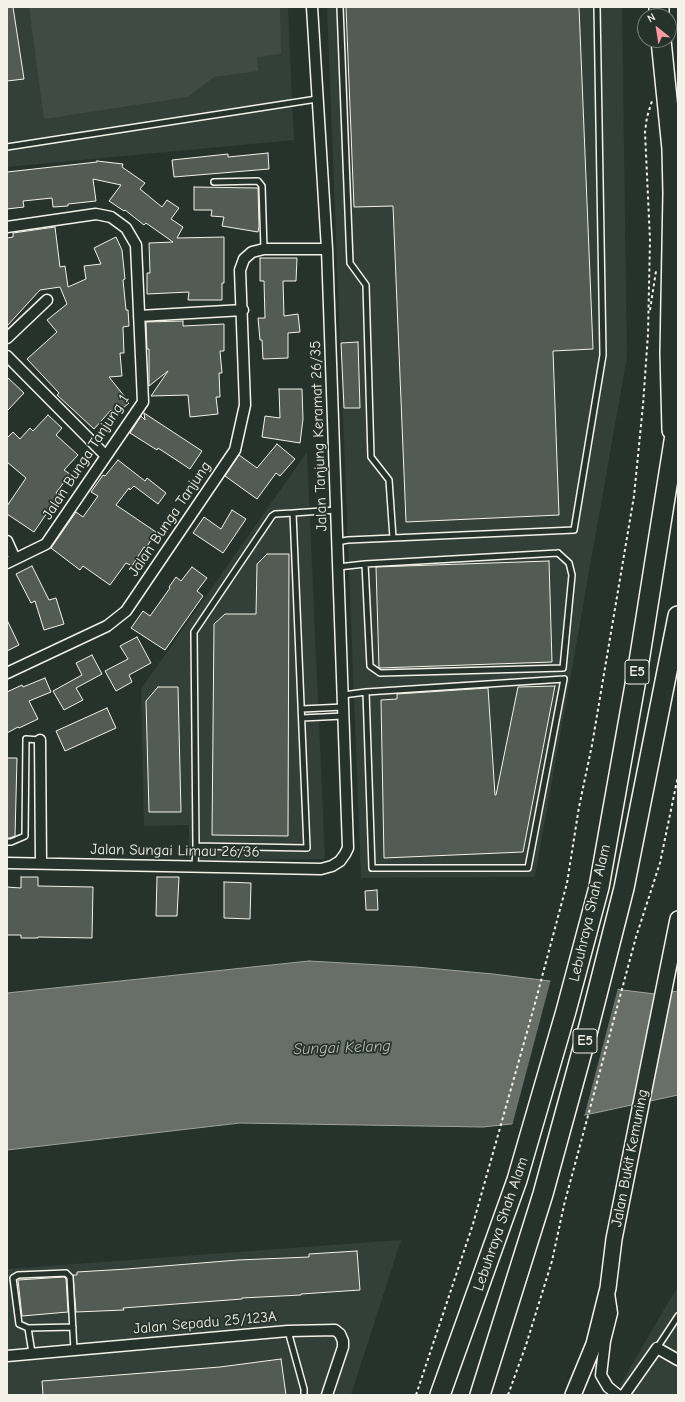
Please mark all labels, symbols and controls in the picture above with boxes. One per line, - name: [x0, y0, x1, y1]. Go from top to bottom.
- north arrow: [637, 8, 677, 48]
- text: N: [645, 11, 658, 25]
- street label: Jalan Tanjung Keramat 26/35: [307, 340, 331, 532]
- street label: Jalan Bunga Tanjung 1: [39, 391, 133, 523]
- street label: Jalan Bunga Tanjung: [125, 458, 215, 580]
- road number: E5: [625, 660, 649, 684]
- street label: Jalan Sungai Limau 26/36: [90, 841, 260, 861]
- street label: Lebuhraya Shah Alam: [565, 843, 615, 983]
- road number: E5: [573, 1029, 597, 1053]
- water label: Sungai Kelang: [293, 1037, 391, 1059]
- street label: Jalan Bukit Kemuning: [608, 1088, 652, 1228]
- street label: Lebuhraya Shah Alam: [470, 1155, 532, 1293]
- street label: Jalan Sepadu 25/123A: [133, 1308, 277, 1338]

